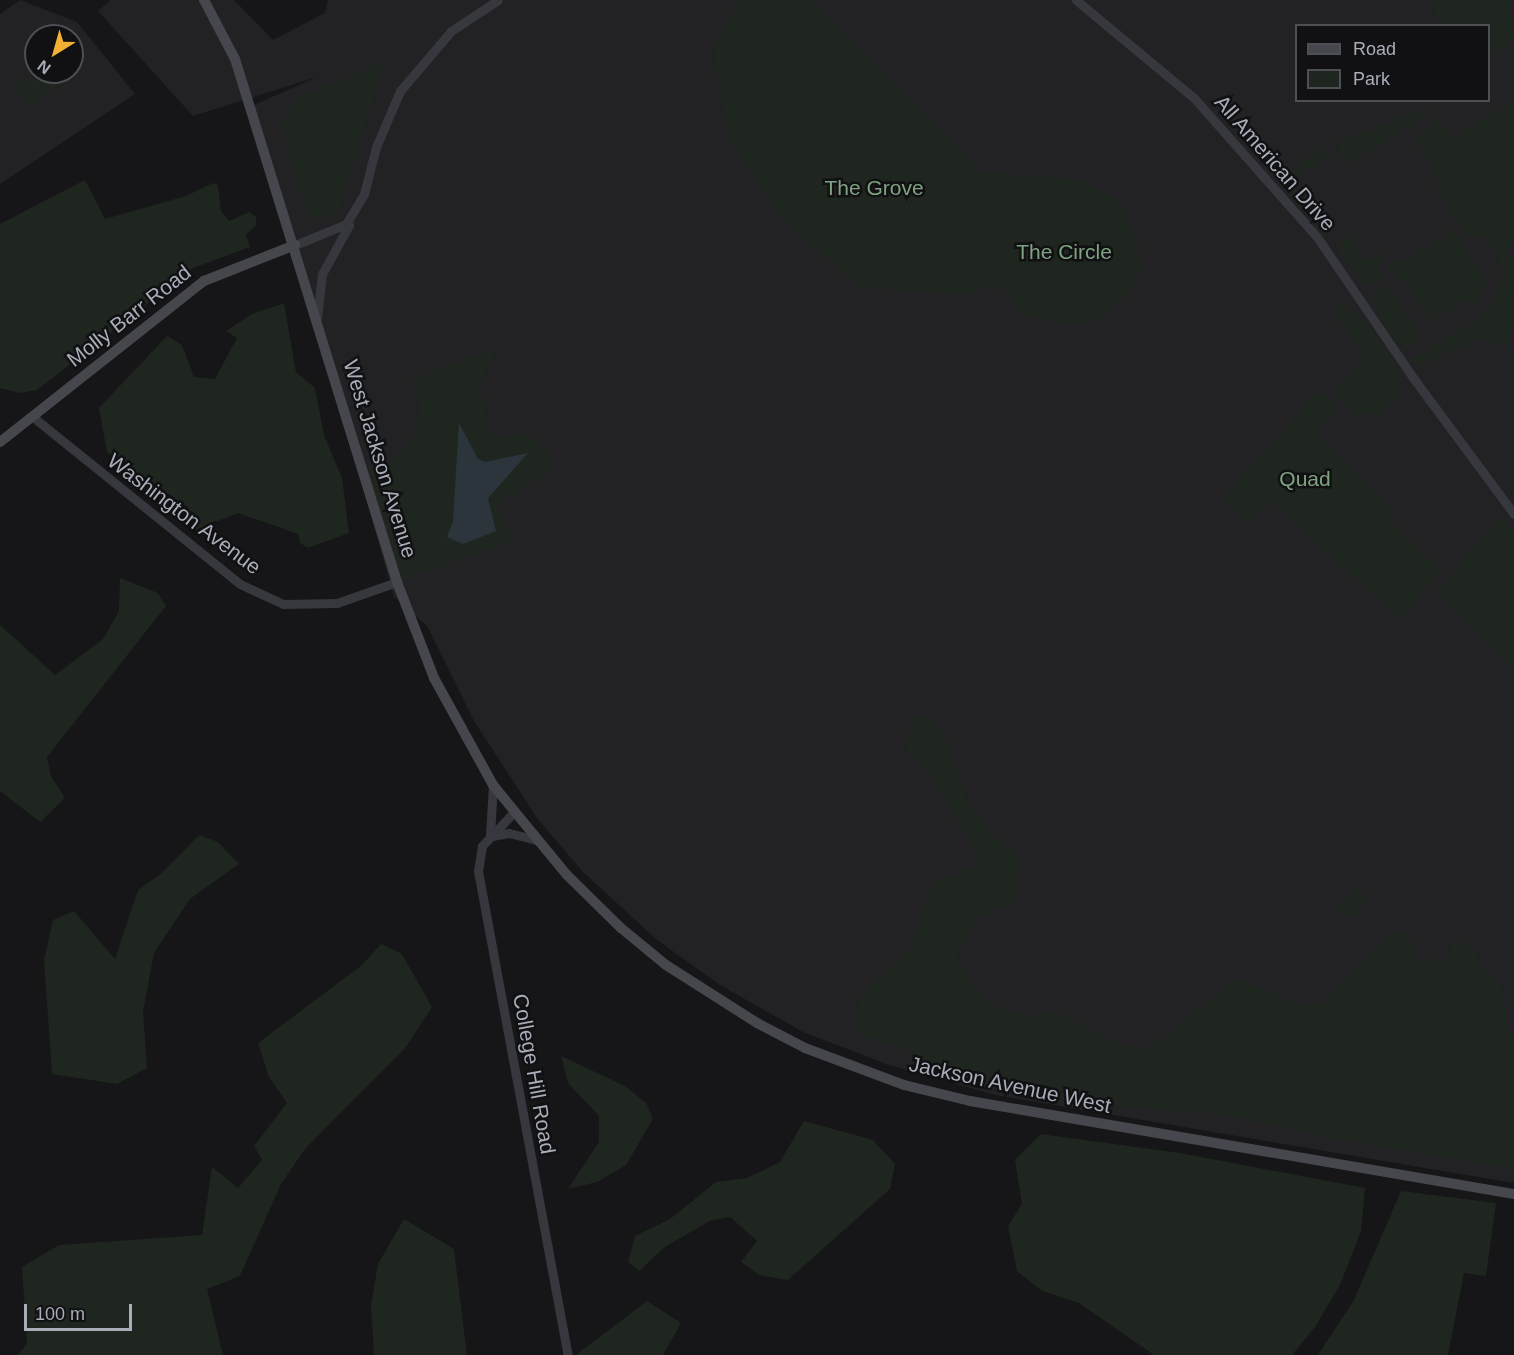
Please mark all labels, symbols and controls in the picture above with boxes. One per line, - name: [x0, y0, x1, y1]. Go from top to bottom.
- north arrow: [24, 24, 84, 84]
- legend: [1295, 24, 1490, 102]
- text: Road: [1353, 39, 1396, 59]
- text: N: [34, 57, 54, 77]
- text: Park: [1353, 69, 1390, 89]
- street label: All American Drive: [1209, 90, 1341, 236]
- park label: The Grove: [824, 175, 924, 201]
- park label: The Circle: [1016, 239, 1112, 265]
- street label: Molly Barr Road: [62, 260, 196, 372]
- street label: West Jackson Avenue: [338, 356, 422, 562]
- street label: Washington Avenue: [102, 448, 266, 580]
- park label: Quad: [1279, 466, 1331, 492]
- street label: College Hill Road: [508, 992, 560, 1156]
- street label: Jackson Avenue West: [906, 1051, 1114, 1119]
- scale bar: [27, 1292, 135, 1330]
- text: 100 m: [35, 1304, 85, 1324]

